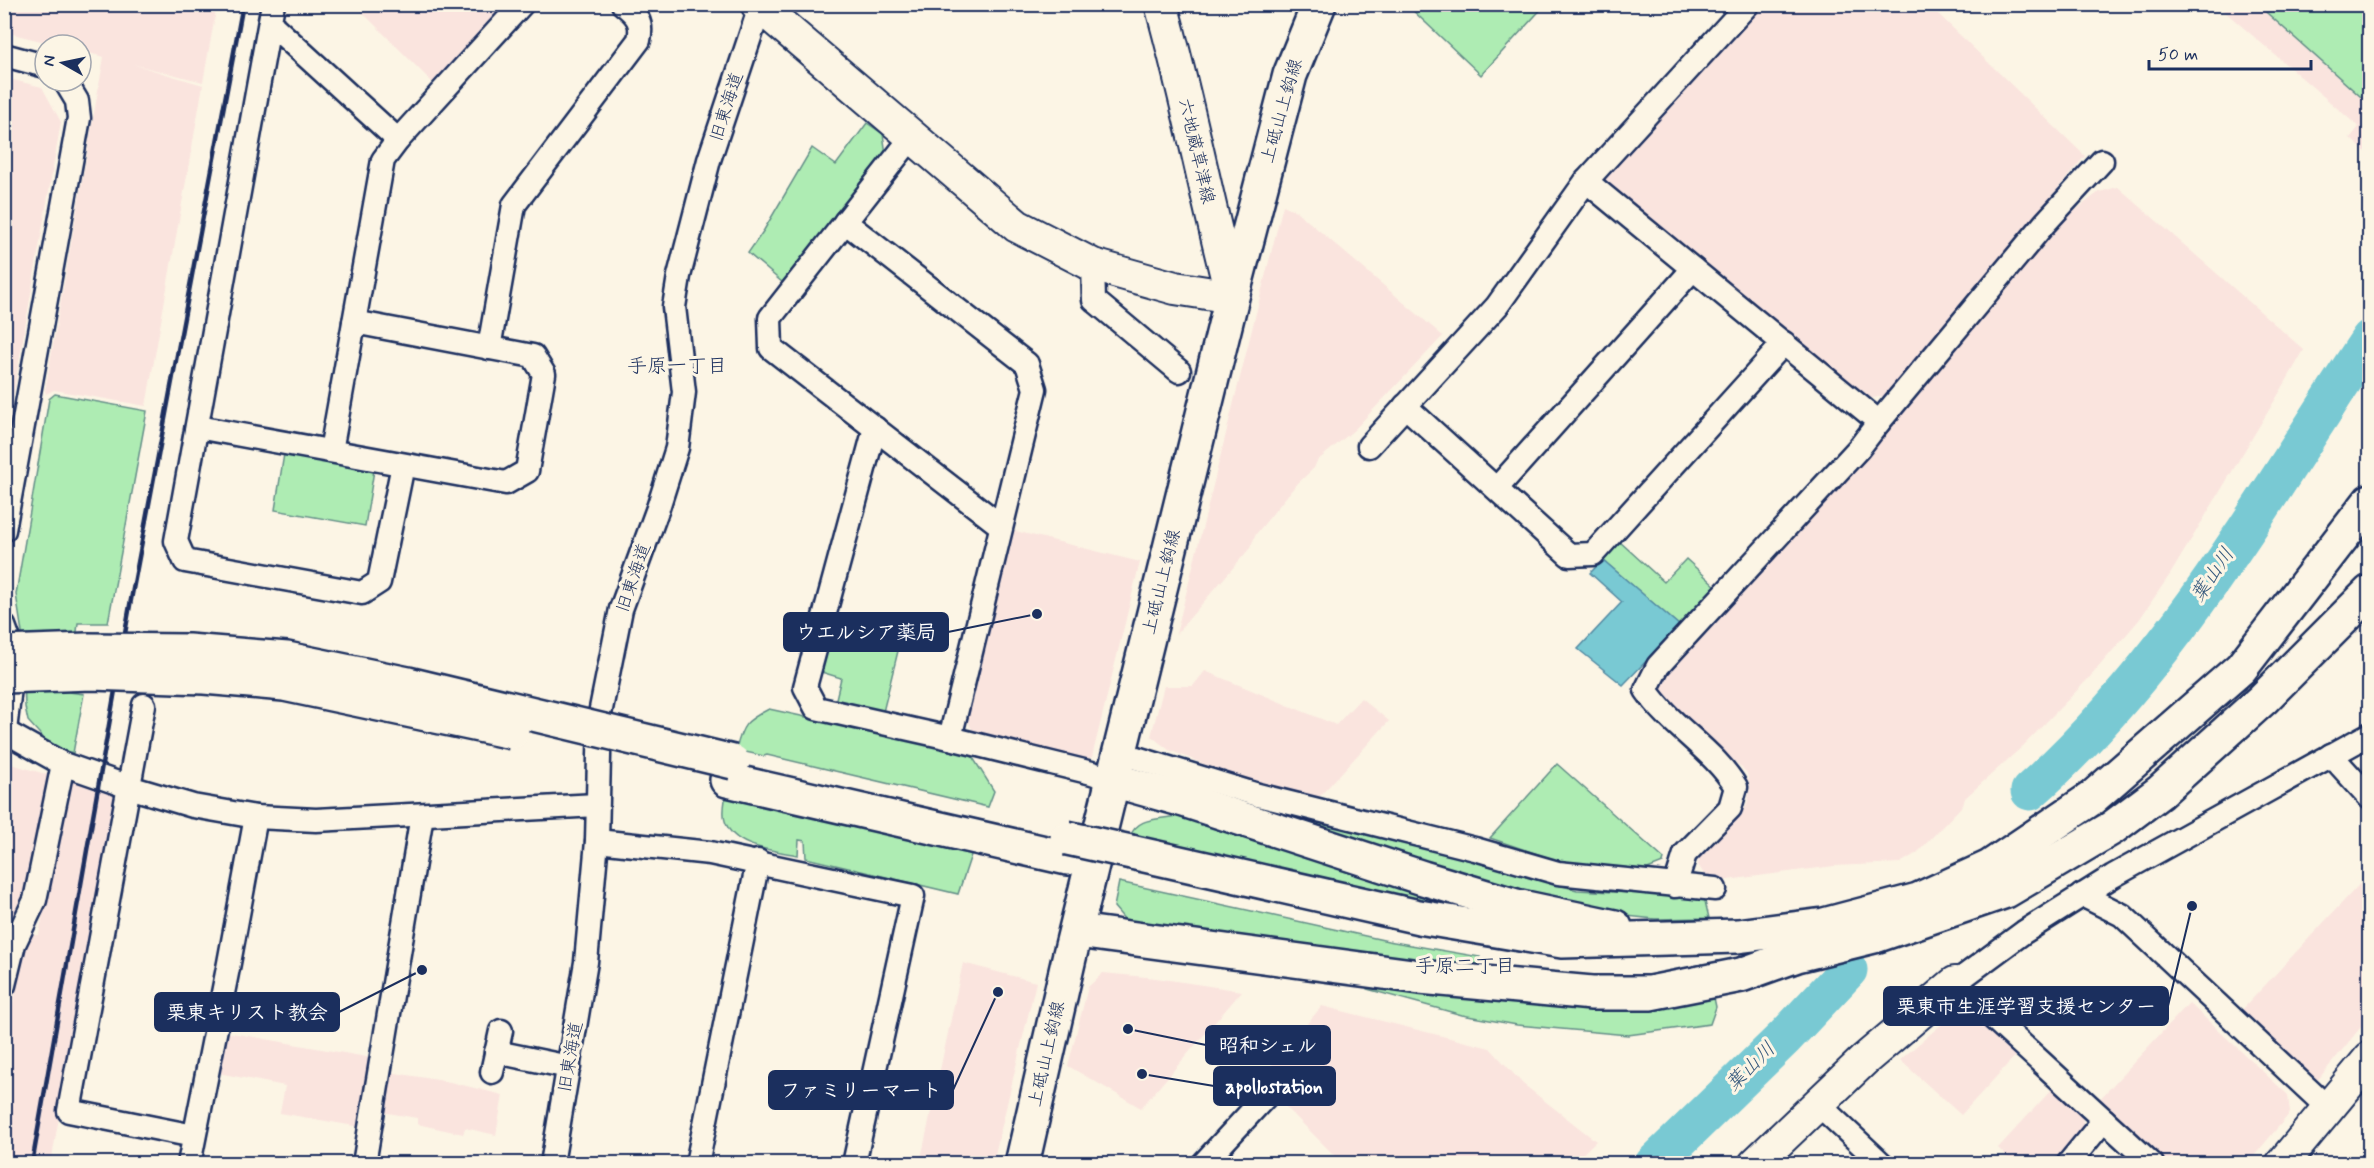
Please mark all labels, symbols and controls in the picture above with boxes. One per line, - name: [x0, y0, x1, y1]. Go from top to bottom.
- north arrow: [33, 33, 93, 93]
- scale bar: [2149, 33, 2311, 71]
- text: 50 m: [2158, 43, 2198, 67]
- text: N: [38, 54, 61, 68]
- street label: 上砥山上鈎線: [1256, 56, 1308, 166]
- street label: 旧東海道: [704, 69, 750, 145]
- street label: 六地蔵草津線: [1172, 96, 1220, 206]
- district label: 手原一丁目: [627, 353, 727, 380]
- street label: 上砥山上鈎線: [1137, 527, 1187, 637]
- street label: 旧東海道: [611, 540, 657, 616]
- water label: 葉山川: [2185, 543, 2241, 607]
- callout: ウエルシア薬局: [784, 613, 948, 651]
- text: ウエルシア薬局: [796, 620, 936, 647]
- district label: 手原二丁目: [1415, 953, 1515, 980]
- callout: 栗東市生涯学習支援センター: [1884, 987, 2168, 1025]
- callout: 栗東キリスト教会: [155, 993, 339, 1031]
- text: 栗東市生涯学習支援センター: [1896, 994, 2156, 1021]
- street label: 上砥山上鈎線: [1023, 999, 1071, 1109]
- text: 栗東キリスト教会: [166, 1000, 328, 1027]
- street label: 旧東海道: [553, 1019, 589, 1095]
- callout: 昭和シェル: [1206, 1026, 1330, 1064]
- text: 昭和シェル: [1219, 1033, 1317, 1060]
- water label: 葉山川: [1720, 1036, 1782, 1098]
- callout: apollostation: [1214, 1067, 1335, 1105]
- callout: ファミリーマート: [769, 1071, 953, 1109]
- text: apollostation: [1225, 1074, 1323, 1101]
- text: ファミリーマート: [781, 1078, 941, 1105]

